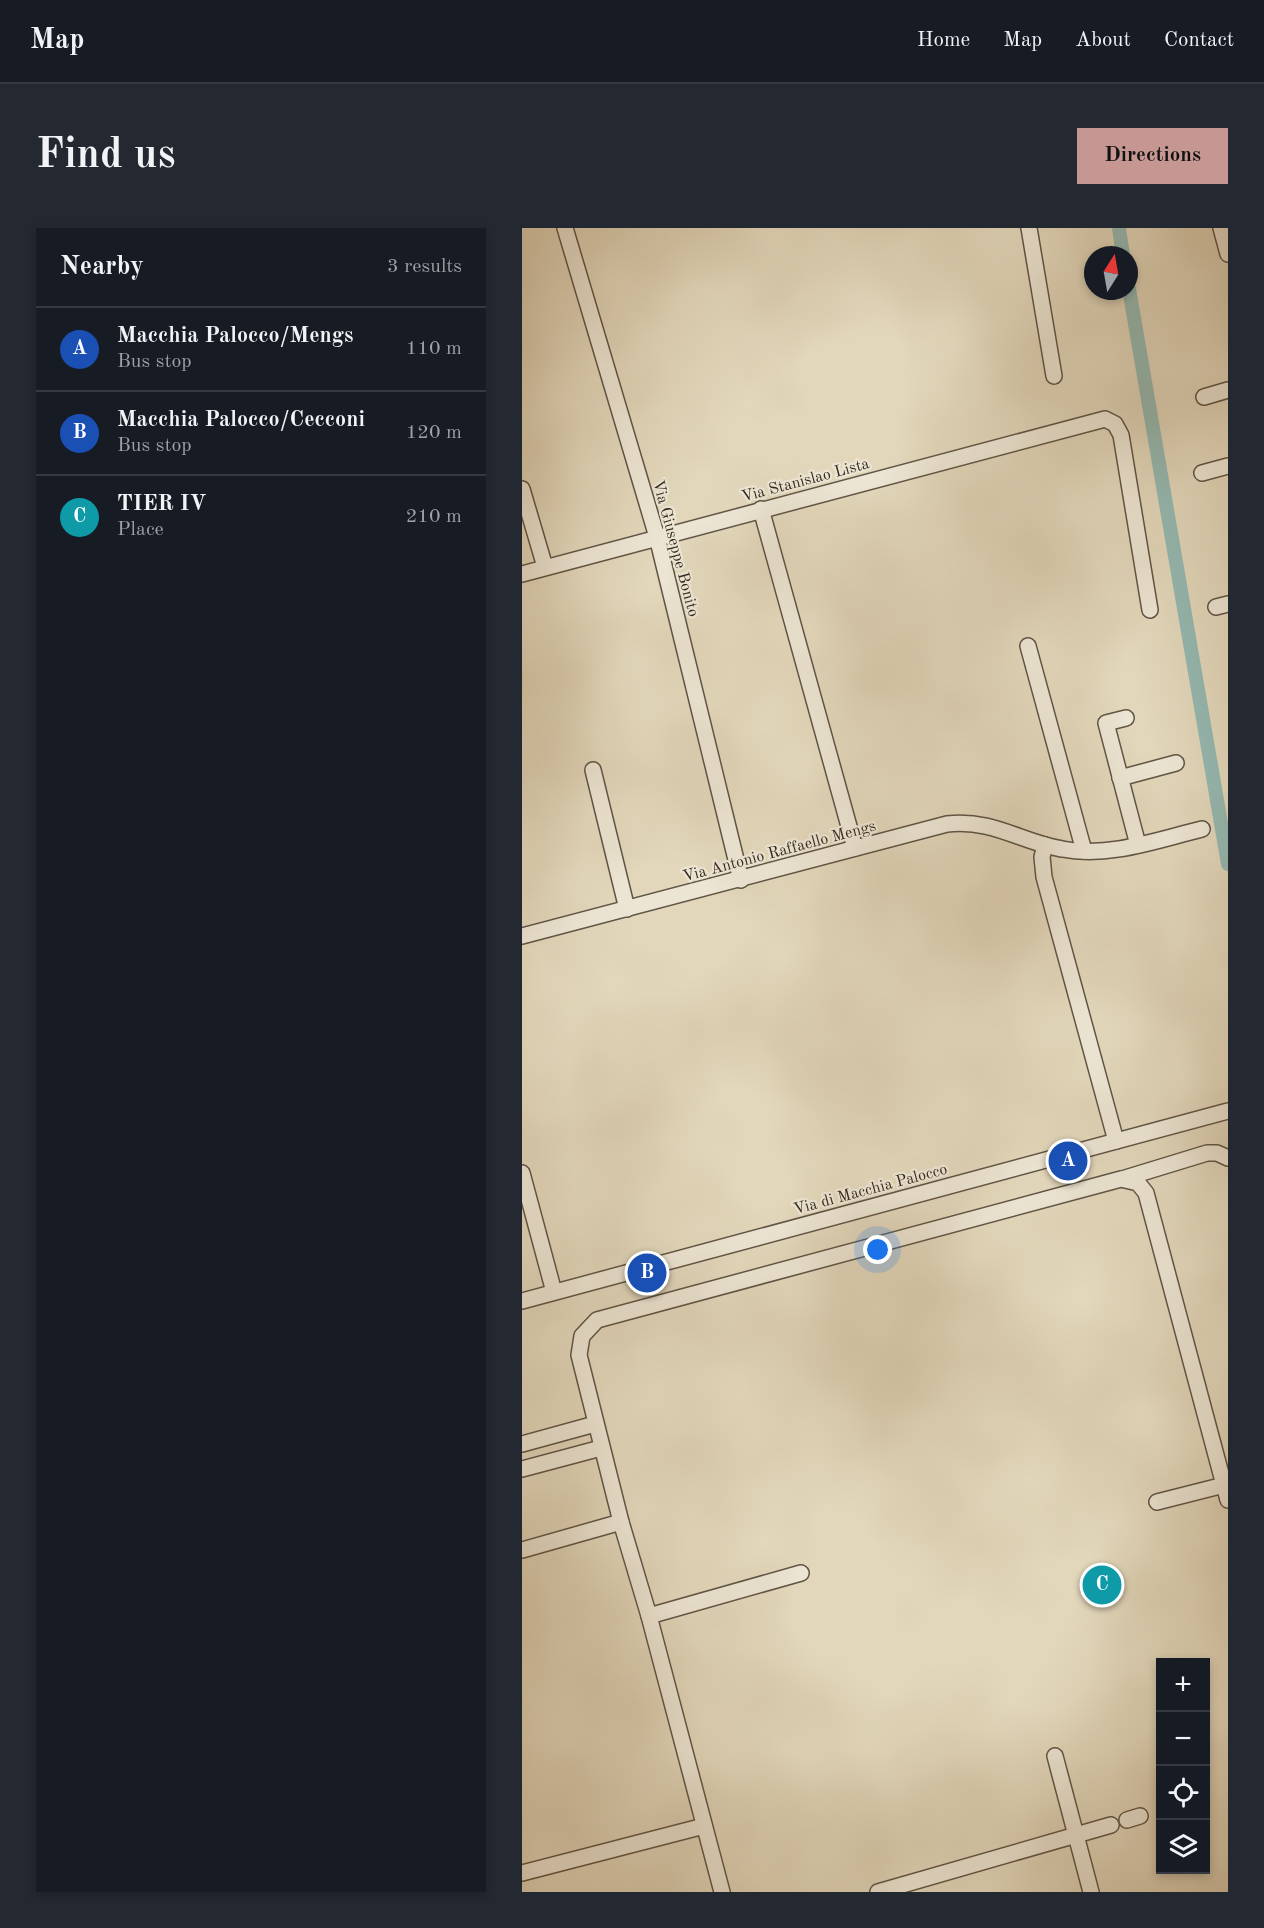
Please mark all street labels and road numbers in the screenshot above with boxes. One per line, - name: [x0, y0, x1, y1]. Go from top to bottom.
- street label: Via Stanislao Lista: [740, 456, 871, 506]
- street label: Via Giuseppe Bonito: [649, 478, 701, 619]
- street label: Via Antonio Raffaello Mengs: [681, 818, 878, 885]
- street label: Via di Macchia Palocco: [792, 1162, 949, 1218]

